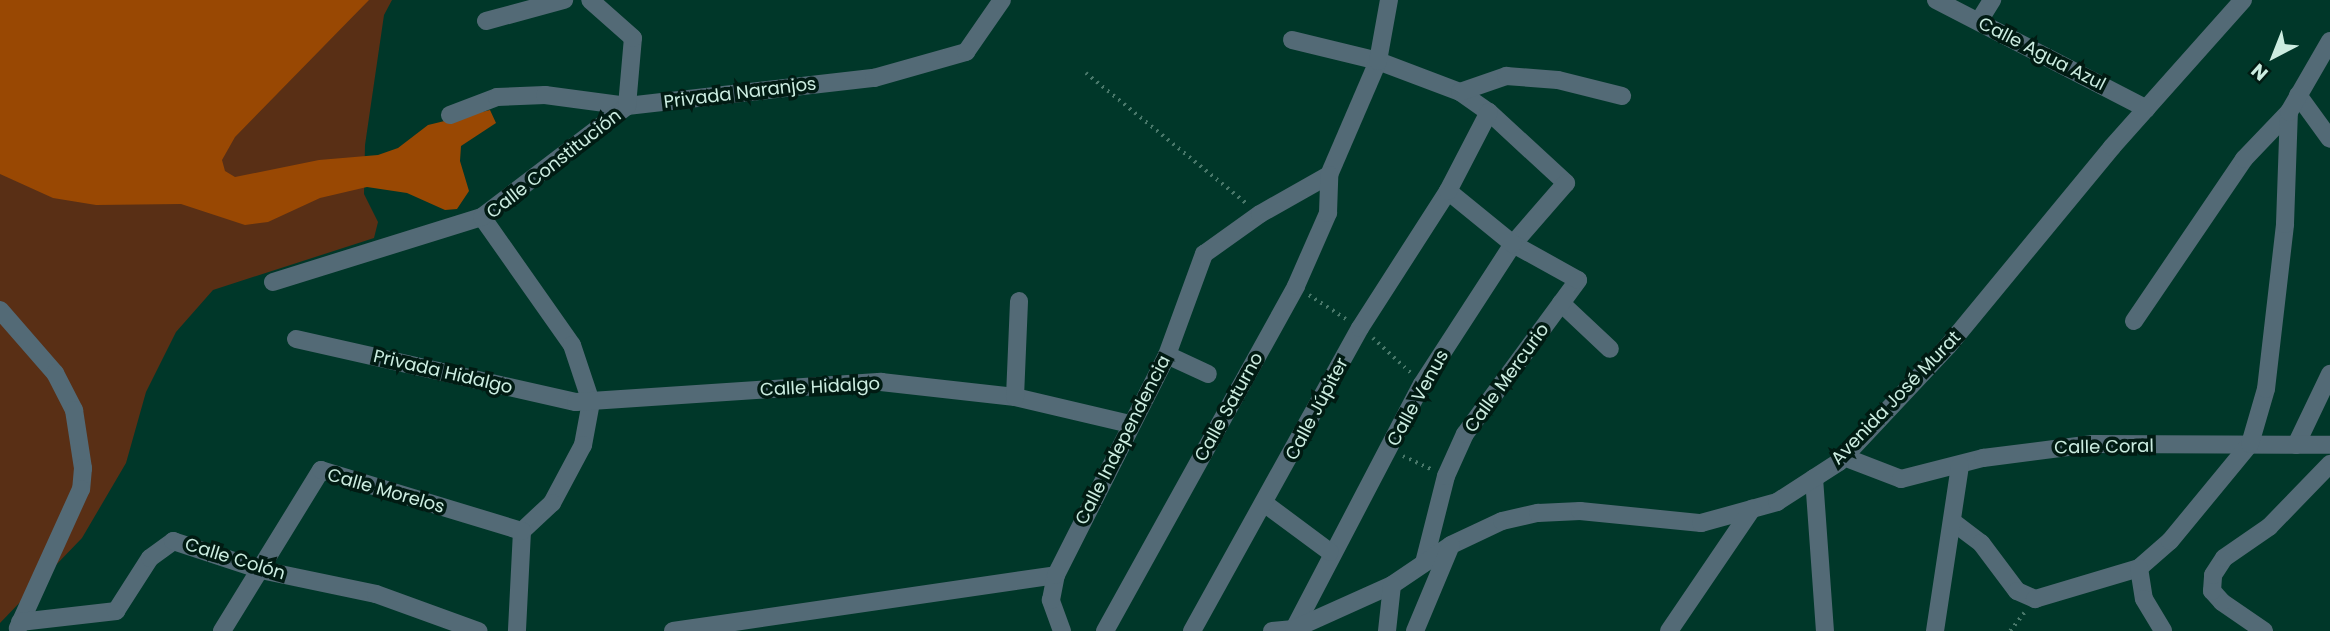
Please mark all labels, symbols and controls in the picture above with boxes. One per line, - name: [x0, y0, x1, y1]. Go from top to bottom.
- street label: Calle Agua Azul: [1975, 13, 2109, 95]
- north arrow: [2239, 21, 2309, 91]
- text: N: [2245, 57, 2274, 87]
- street label: Privada Naranjos: [662, 73, 818, 113]
- street label: Calle Constitución: [482, 105, 626, 223]
- street label: Calle Mercurio: [1460, 319, 1554, 437]
- street label: Avenida José Murat: [1827, 327, 1965, 469]
- street label: Privada Hidalgo: [371, 345, 515, 399]
- street label: Calle Venus: [1383, 346, 1453, 450]
- street label: Calle Saturno: [1190, 349, 1268, 465]
- street label: Calle Independencia: [1071, 352, 1175, 528]
- street label: Calle Júpiter: [1281, 354, 1353, 464]
- street label: Calle Hidalgo: [759, 373, 881, 401]
- street label: Calle Coral: [2054, 435, 2154, 459]
- street label: Calle Morelos: [325, 464, 447, 518]
- street label: Calle Colón: [182, 534, 288, 584]

